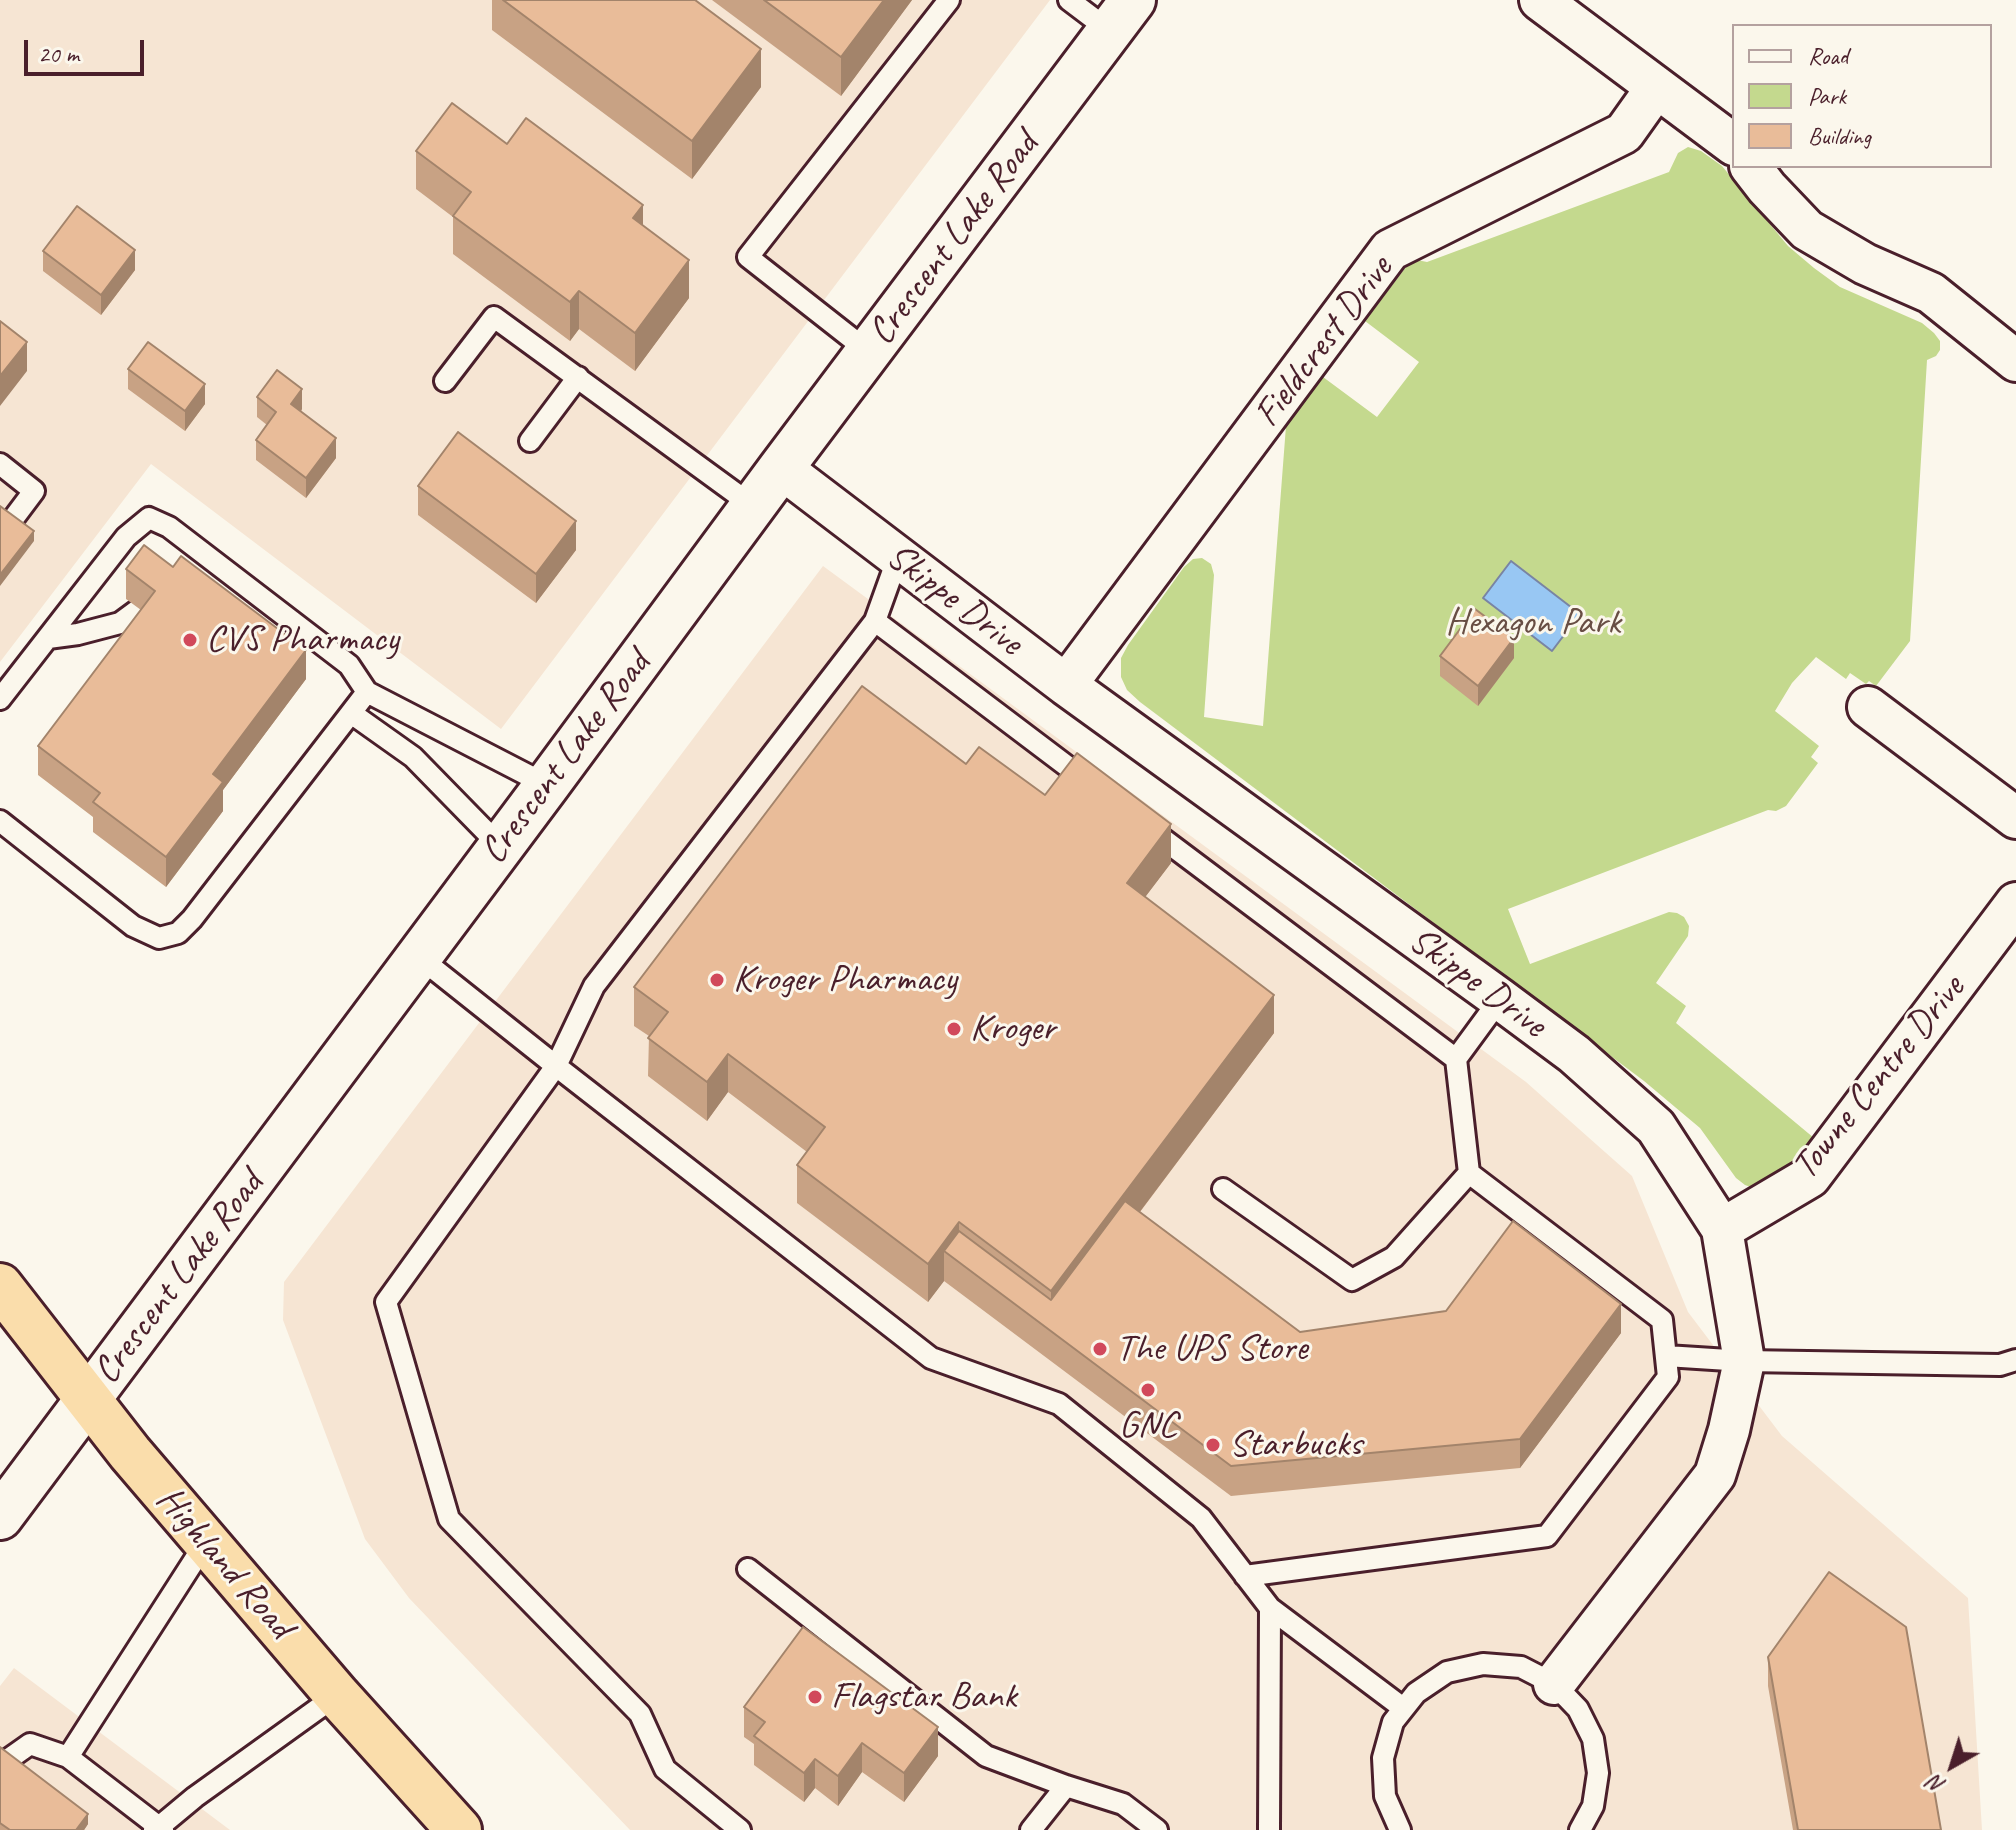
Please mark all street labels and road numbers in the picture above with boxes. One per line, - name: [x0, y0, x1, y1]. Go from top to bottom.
- street label: Crescent Lake Road: [859, 124, 1049, 354]
- street label: Fieldcrest Drive: [1245, 248, 1403, 436]
- street label: Skippe Drive: [877, 534, 1031, 666]
- street label: Crescent Lake Road: [471, 643, 661, 873]
- street label: Skippe Drive: [1399, 918, 1555, 1048]
- street label: Towne Centre Drive: [1783, 967, 1975, 1189]
- street label: Crescent Lake Road: [84, 1163, 274, 1393]
- street label: Highland Road: [146, 1478, 302, 1648]

